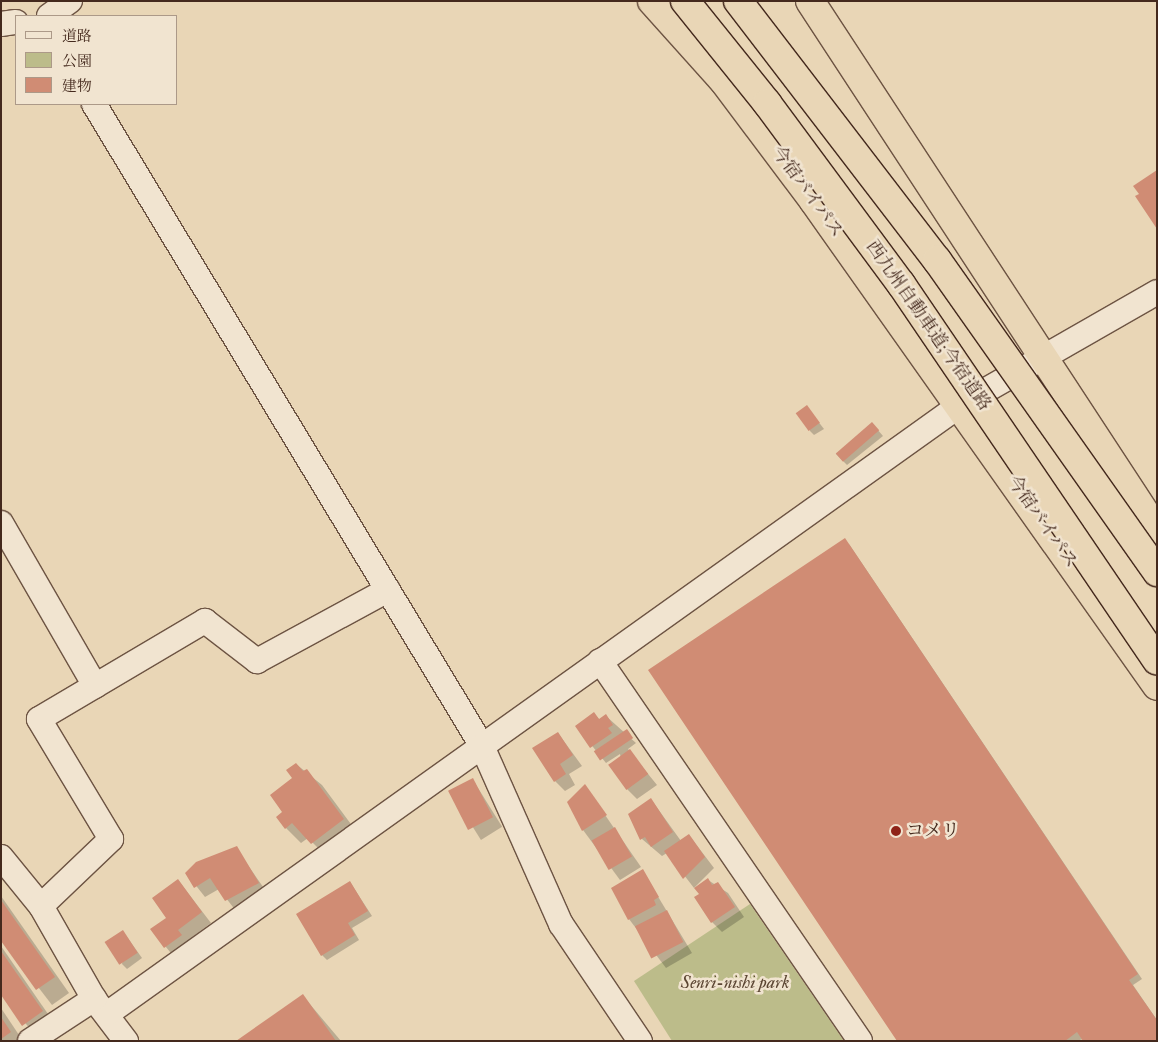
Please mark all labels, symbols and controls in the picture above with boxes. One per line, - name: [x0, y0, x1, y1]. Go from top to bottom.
- legend: [15, 15, 178, 105]
- text: 道路: [62, 27, 92, 46]
- text: 公園: [62, 52, 92, 71]
- text: 建物: [62, 77, 92, 96]
- street label: 今宿バイパス: [767, 142, 847, 242]
- street label: 西九州自動車道;今宿道路: [861, 237, 995, 415]
- street label: 今宿バイパス: [1002, 472, 1082, 572]
- place label: コメリ: [906, 820, 960, 842]
- marker: コメリ: [890, 825, 902, 837]
- park label: Senri-nishi park: [681, 972, 789, 994]

